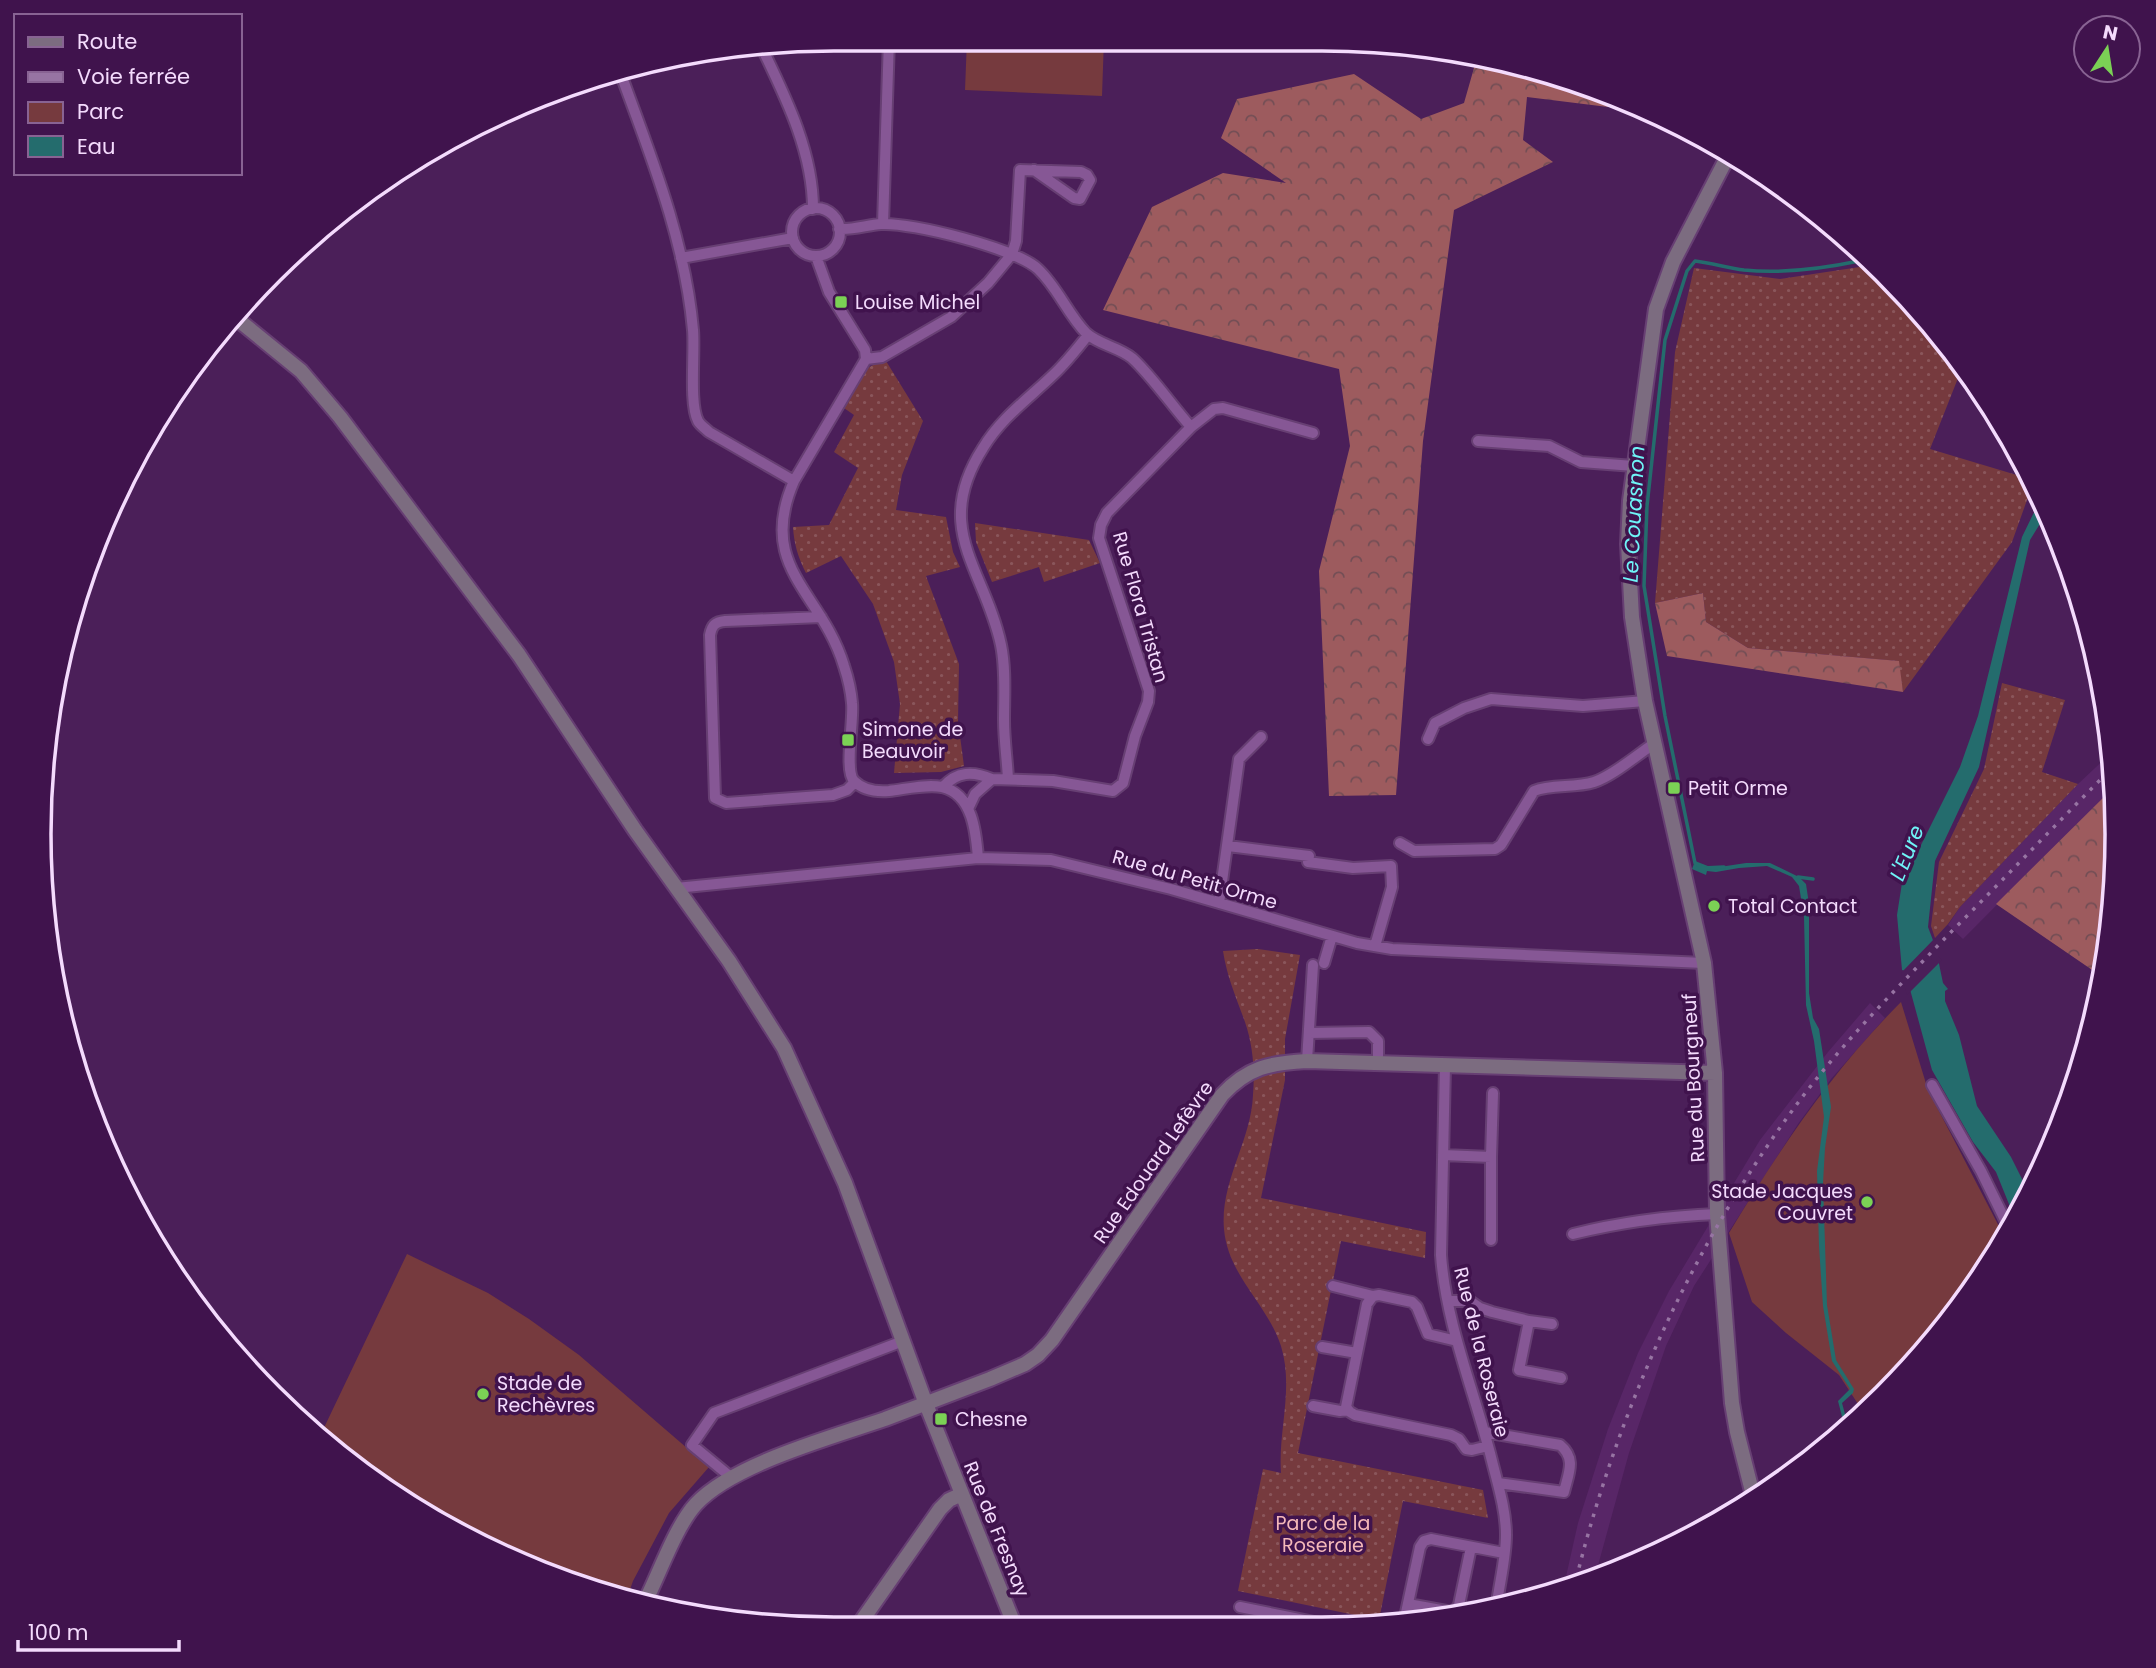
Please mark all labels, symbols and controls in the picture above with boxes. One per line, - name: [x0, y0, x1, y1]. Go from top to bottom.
- legend: [14, 14, 242, 175]
- north arrow: [2072, 14, 2142, 84]
- text: N: [2101, 18, 2120, 48]
- text: Route: [77, 27, 137, 56]
- text: Voie ferrée: [77, 62, 190, 91]
- text: Parc: [77, 97, 124, 126]
- text: Eau: [77, 132, 115, 161]
- place label: Louise Michel: [855, 289, 980, 316]
- marker: Louise Michel: [833, 294, 849, 310]
- water label: Le Couasnon: [1615, 445, 1652, 583]
- street label: Rue Flora Tristan: [1106, 529, 1175, 686]
- place label: Simone de Beauvoir: [862, 716, 963, 765]
- marker: Simone de Beauvoir: [840, 732, 856, 748]
- place label: Petit Orme: [1688, 775, 1788, 802]
- marker: Petit Orme: [1666, 780, 1682, 796]
- water label: L'Eure: [1882, 821, 1931, 885]
- street label: Rue du Petit Orme: [1109, 843, 1280, 916]
- place label: Total Contact: [1728, 893, 1857, 920]
- marker: Total Contact: [1706, 898, 1722, 914]
- street label: Rue du Bourgneuf: [1676, 993, 1711, 1163]
- street label: Rue Edouard Lefèvre: [1087, 1076, 1220, 1249]
- place label: Stade Jacques Couvret: [1711, 1178, 1853, 1227]
- marker: Stade Jacques Couvret: [1859, 1194, 1875, 1210]
- street label: Rue de la Roseraie: [1447, 1264, 1516, 1440]
- place label: Stade de Rechèvres: [497, 1370, 595, 1419]
- marker: Stade de Rechèvres: [475, 1386, 491, 1402]
- place label: Chesne: [955, 1406, 1027, 1433]
- marker: Chesne: [933, 1411, 949, 1427]
- street label: Rue de Fresnay: [957, 1457, 1036, 1601]
- park label: Parc de la Roseraie: [1276, 1510, 1370, 1559]
- scale bar: [18, 1608, 178, 1652]
- text: 100 m: [28, 1618, 88, 1647]

